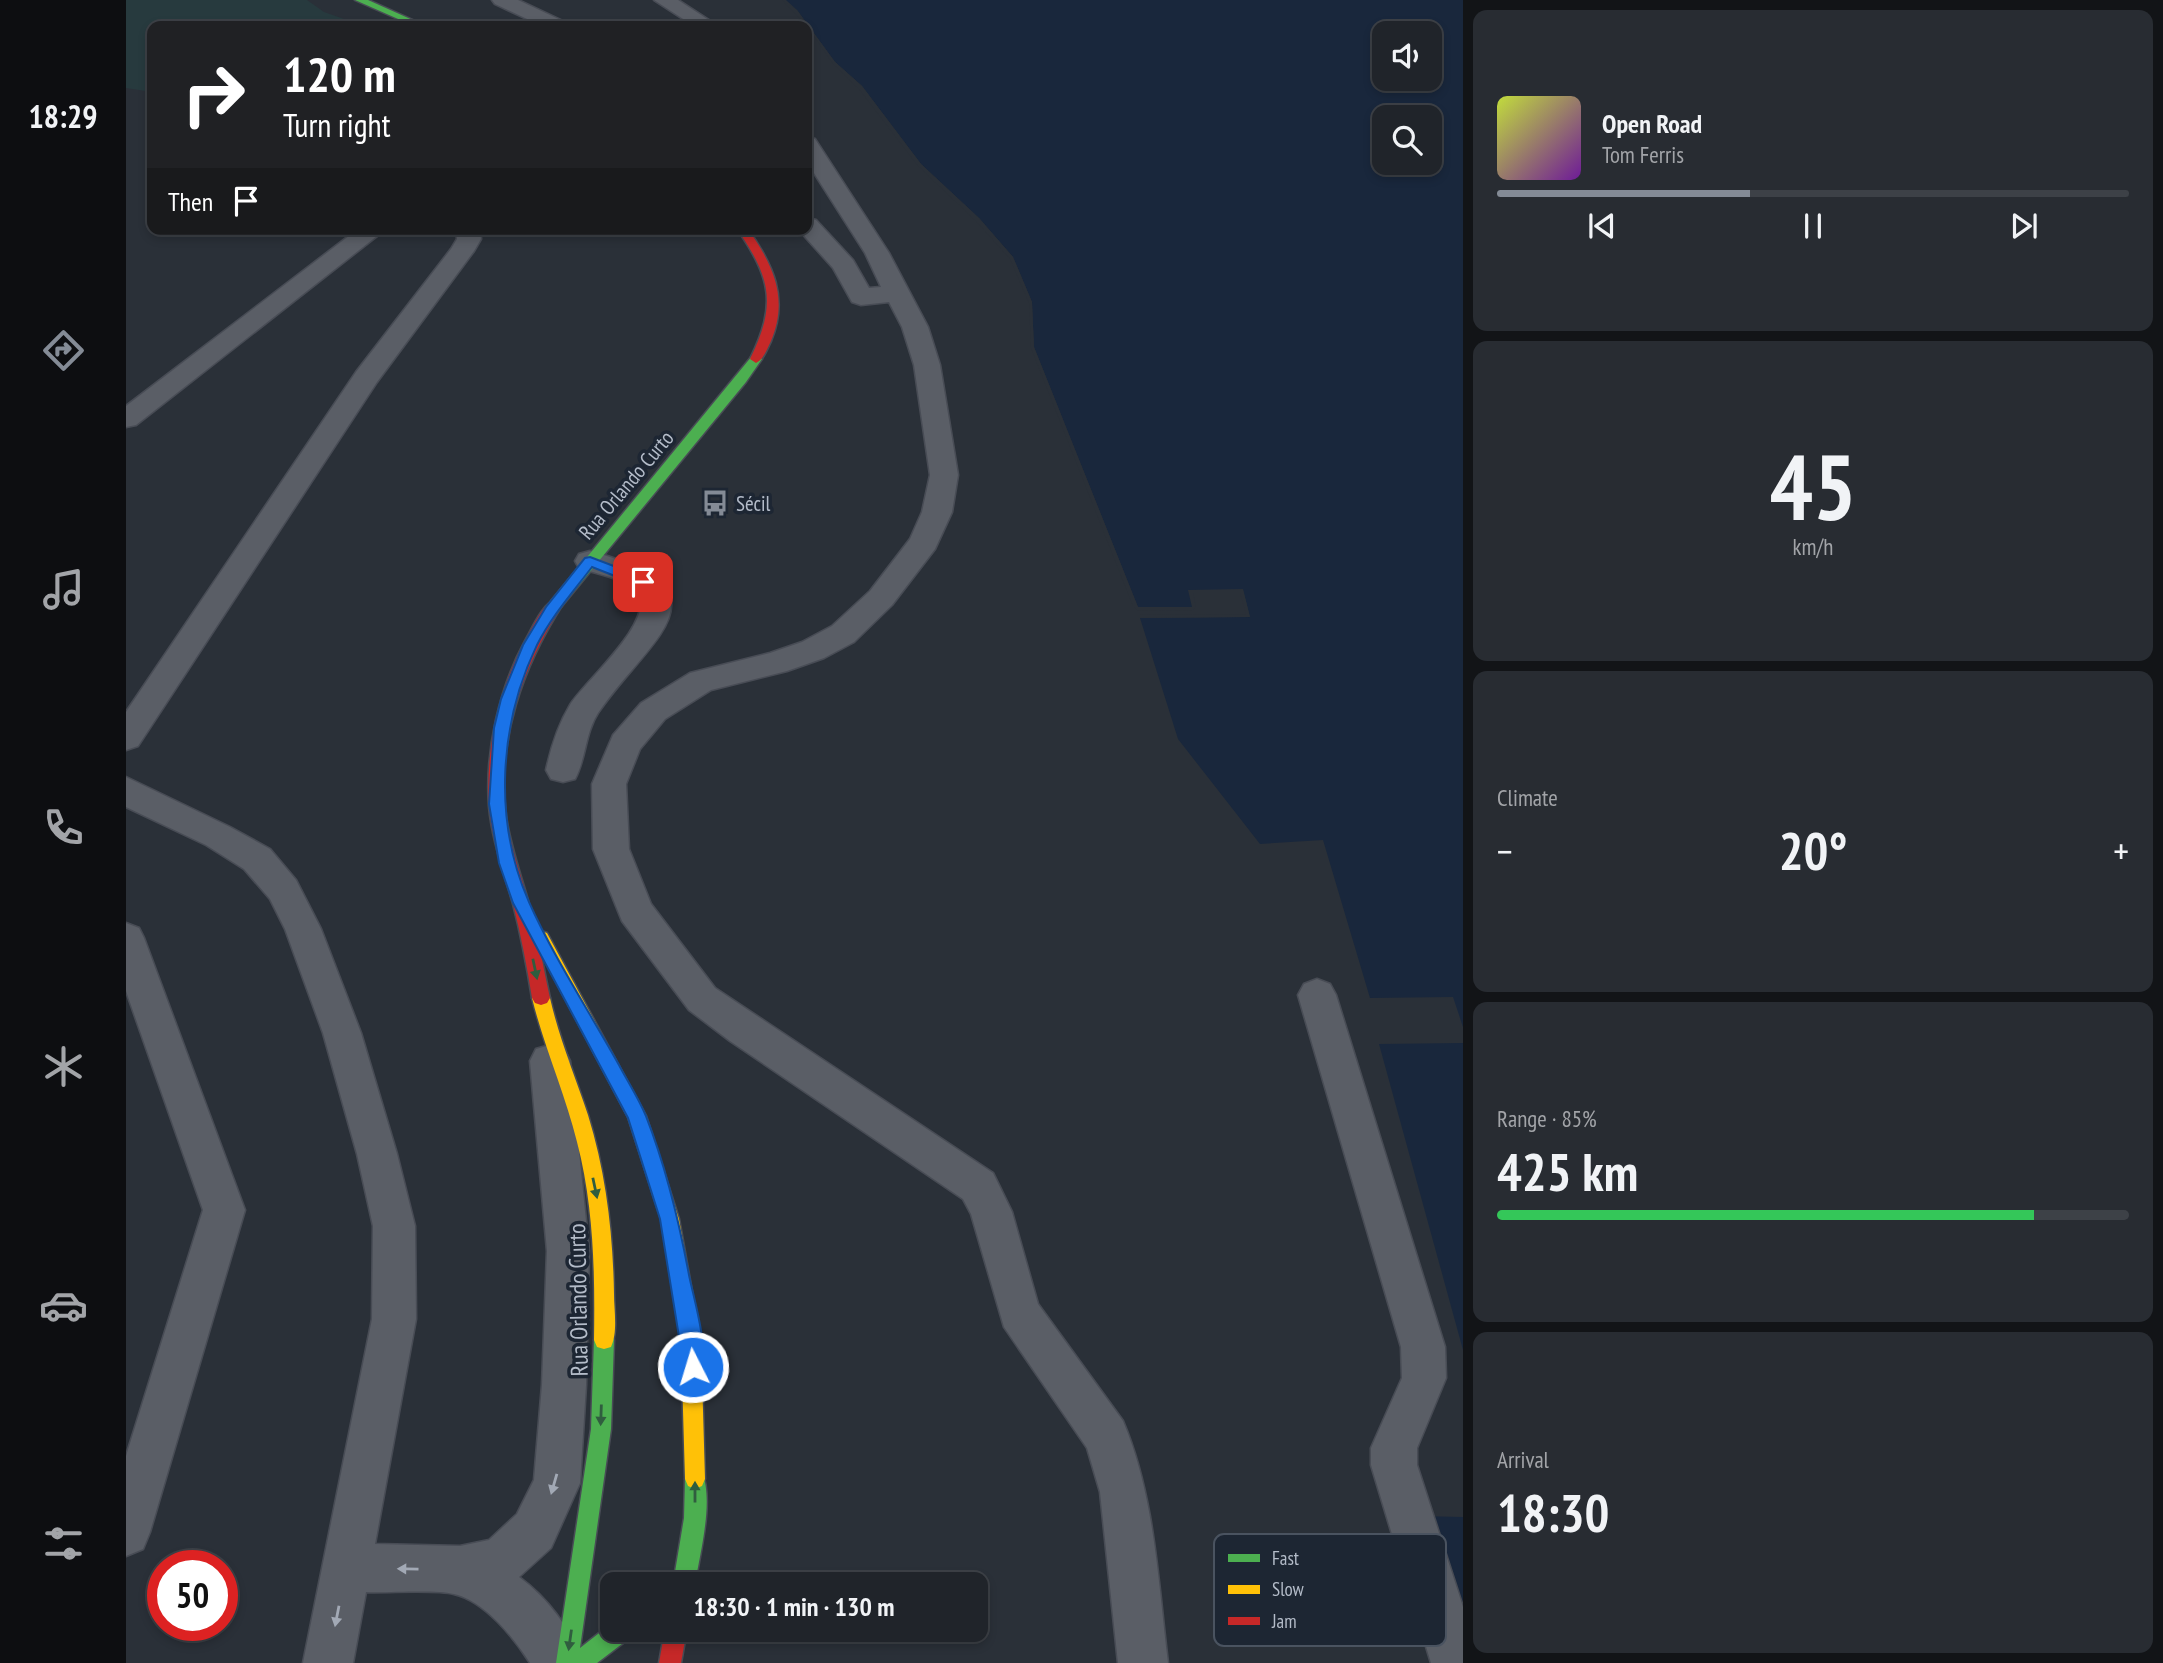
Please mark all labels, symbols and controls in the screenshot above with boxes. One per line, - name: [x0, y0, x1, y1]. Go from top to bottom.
- map controls: [1372, 21, 1442, 175]
- button: sound: [1372, 21, 1442, 91]
- text: 120 m: [283, 42, 396, 106]
- icon: right: [168, 49, 259, 140]
- text: 18:29: [28, 95, 98, 137]
- text: Turn right: [283, 104, 391, 146]
- button: search: [1372, 105, 1442, 175]
- text: Open Road: [1602, 107, 1702, 140]
- text: Tom Ferris: [1602, 140, 1684, 169]
- icon: arrive: [227, 182, 265, 220]
- text: Then: [168, 185, 213, 218]
- icon: previous: [1583, 207, 1621, 245]
- icon: pause: [1794, 207, 1832, 245]
- icon: next: [2005, 207, 2043, 245]
- icon: directions: [39, 326, 88, 375]
- street label: Rua Orlando Curto: [573, 425, 679, 545]
- text: 45: [1770, 427, 1857, 545]
- bus stop icon: Sécil: [700, 488, 730, 518]
- place label: Sécil: [736, 490, 771, 517]
- text: km/h: [1793, 532, 1833, 561]
- pin: [613, 552, 673, 612]
- icon: arrive: [624, 563, 662, 601]
- icon: music: [39, 565, 88, 614]
- text: Climate: [1497, 783, 1558, 812]
- icon: phone: [39, 803, 88, 852]
- text: 20°: [1779, 817, 1847, 884]
- text: −: [1497, 826, 1513, 875]
- text: +: [2113, 826, 2129, 875]
- one-way arrow: [530, 958, 541, 980]
- icon: climate: [39, 1042, 88, 1091]
- text: Range · 85%: [1497, 1104, 1597, 1133]
- text: 425 km: [1497, 1138, 1638, 1205]
- one-way arrow: [590, 1178, 601, 1200]
- street label: Rua Orlando Curto: [561, 1223, 595, 1377]
- icon: car: [39, 1281, 88, 1330]
- position arrow: [656, 1330, 730, 1404]
- one-way arrow: [596, 1404, 607, 1426]
- text: Arrival: [1497, 1445, 1549, 1474]
- one-way arrow: [548, 1473, 559, 1495]
- text: 18:30: [1497, 1479, 1609, 1546]
- one-way arrow: [689, 1481, 701, 1503]
- icon: filters: [39, 1519, 88, 1568]
- legend: [1214, 1534, 1446, 1646]
- text: Fast: [1272, 1546, 1300, 1570]
- speed limit sign: 50: [147, 1550, 238, 1641]
- one-way arrow: [397, 1563, 419, 1575]
- text: Slow: [1272, 1577, 1305, 1601]
- text: 18:30 · 1 min · 130 m: [694, 1590, 894, 1623]
- one-way arrow: [332, 1605, 343, 1627]
- text: Jam: [1271, 1609, 1297, 1633]
- one-way arrow: [564, 1629, 575, 1651]

